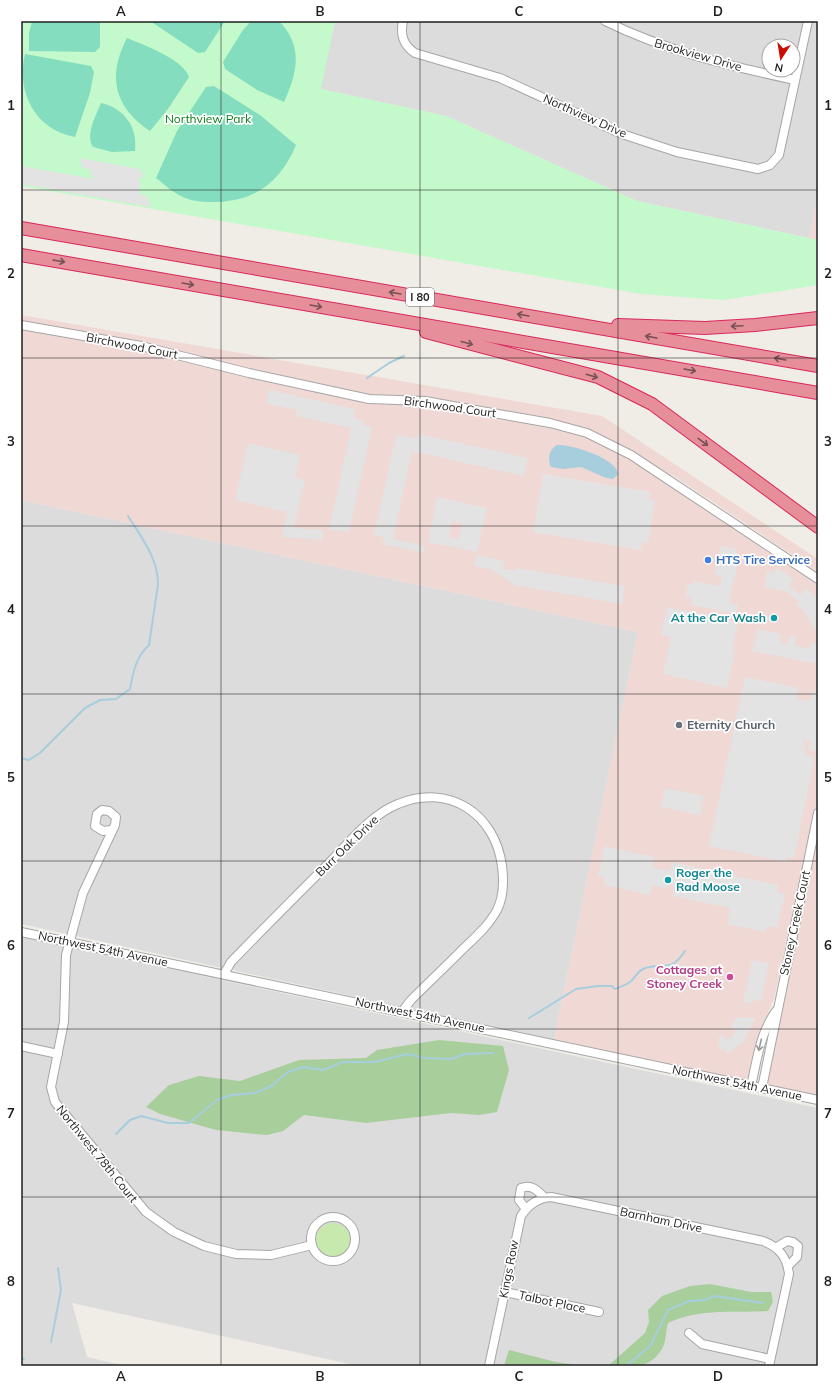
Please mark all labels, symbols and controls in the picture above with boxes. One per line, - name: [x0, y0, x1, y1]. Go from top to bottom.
- text: A: [116, 3, 126, 19]
- text: B: [316, 3, 325, 19]
- text: C: [515, 3, 524, 19]
- text: D: [713, 3, 723, 19]
- street label: Brookview Drive: [653, 35, 744, 74]
- north arrow: [761, 38, 801, 78]
- text: N: [773, 60, 784, 75]
- street label: Northview Drive: [541, 90, 629, 141]
- text: 1: [7, 97, 15, 113]
- text: 1: [824, 97, 832, 113]
- park label: Northview Park: [165, 111, 252, 126]
- one-way arrow: [53, 258, 66, 266]
- text: 2: [7, 265, 15, 281]
- text: 2: [824, 265, 832, 281]
- one-way arrow: [181, 280, 194, 288]
- one-way arrow: [389, 288, 402, 296]
- road number: I 80: [406, 288, 434, 306]
- one-way arrow: [309, 302, 322, 310]
- one-way arrow: [517, 311, 530, 319]
- one-way arrow: [731, 323, 744, 330]
- street label: Birchwood Court: [85, 329, 179, 362]
- one-way arrow: [645, 333, 658, 341]
- one-way arrow: [460, 339, 473, 347]
- one-way arrow: [773, 355, 786, 363]
- one-way arrow: [683, 367, 696, 375]
- one-way arrow: [586, 373, 599, 380]
- street label: Birchwood Court: [403, 393, 497, 420]
- text: 3: [7, 433, 15, 449]
- text: 3: [824, 433, 832, 449]
- one-way arrow: [698, 438, 709, 446]
- place label: HTS Tire Service: [716, 552, 810, 567]
- marker: HTS Tire Service: [703, 555, 713, 565]
- text: 4: [7, 601, 15, 617]
- text: 4: [824, 601, 832, 617]
- place label: At the Car Wash: [671, 610, 766, 625]
- marker: At the Car Wash: [769, 613, 779, 623]
- place label: Eternity Church: [687, 717, 775, 732]
- marker: Eternity Church: [674, 720, 684, 730]
- text: 5: [7, 769, 15, 785]
- text: 5: [824, 769, 832, 785]
- street label: Burr Oak Drive: [312, 812, 381, 879]
- place label: Roger the Rad Moose: [676, 865, 740, 894]
- street label: Stoney Creek Court: [776, 869, 813, 977]
- marker: Roger the Rad Moose: [663, 875, 673, 885]
- street label: Northwest 54th Avenue: [37, 927, 169, 970]
- text: 6: [7, 937, 15, 953]
- text: 6: [824, 937, 832, 953]
- place label: Cottages at Stoney Creek: [647, 962, 722, 991]
- marker: Cottages at Stoney Creek: [725, 972, 735, 982]
- street label: Northwest 54th Avenue: [354, 993, 486, 1036]
- one-way arrow: [756, 1038, 764, 1051]
- street label: Northwest 54th Avenue: [671, 1061, 803, 1104]
- street label: Northwest 78th Court: [53, 1102, 141, 1205]
- text: 7: [7, 1105, 15, 1121]
- text: 7: [824, 1105, 832, 1121]
- street label: Barnham Drive: [619, 1203, 704, 1236]
- street label: Kings Row: [496, 1238, 522, 1299]
- text: 8: [7, 1273, 15, 1289]
- text: 8: [824, 1273, 832, 1289]
- street label: Talbot Place: [517, 1287, 587, 1316]
- text: A: [116, 1368, 126, 1384]
- text: B: [316, 1368, 325, 1384]
- text: C: [515, 1368, 524, 1384]
- text: D: [713, 1368, 723, 1384]

